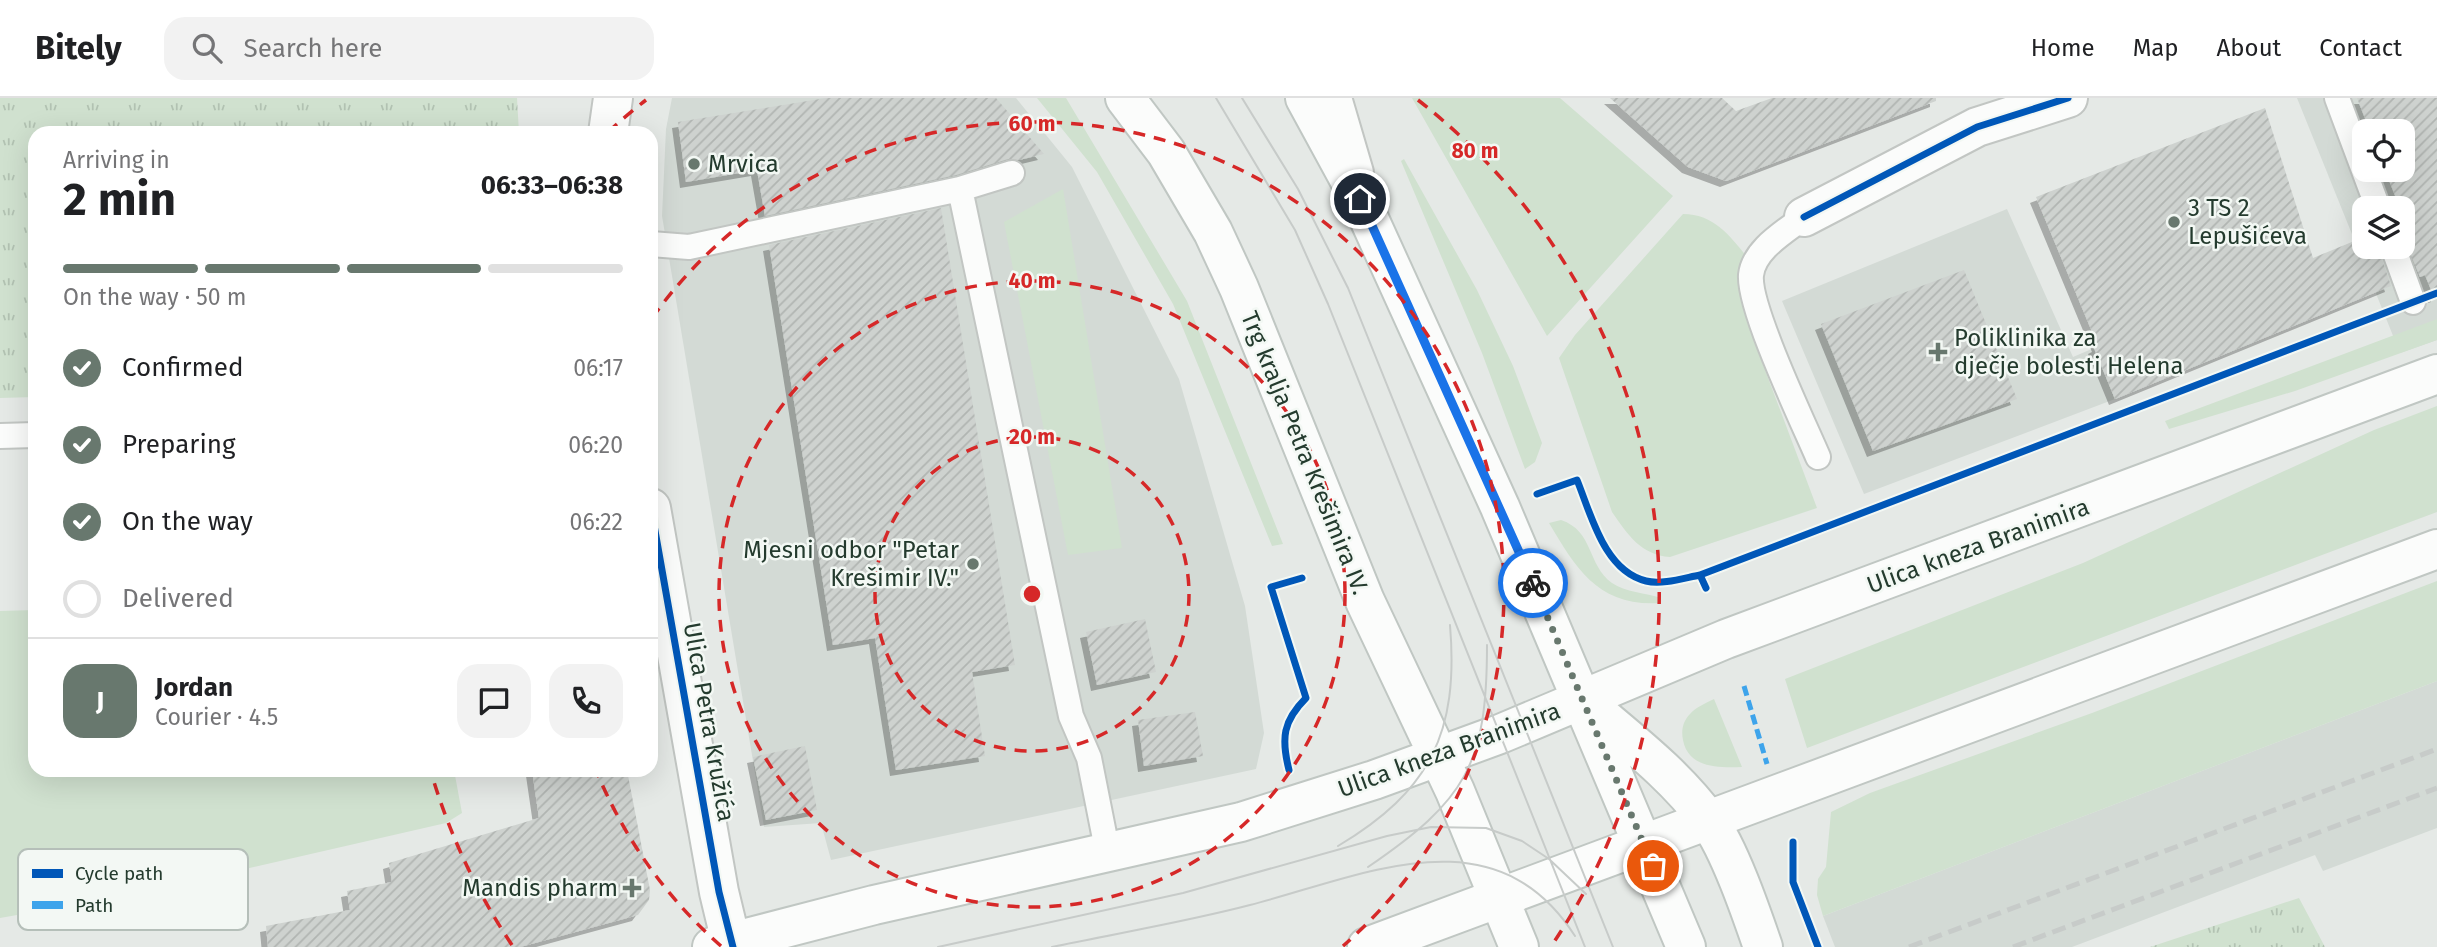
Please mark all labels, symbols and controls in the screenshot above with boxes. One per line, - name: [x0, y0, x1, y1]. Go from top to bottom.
- search box: [164, 17, 654, 80]
- text: Bitely: [35, 28, 122, 68]
- icon: search: [188, 29, 226, 67]
- text: Search here: [244, 33, 382, 64]
- text: Home: [2031, 34, 2095, 62]
- text: Map: [2133, 34, 2179, 62]
- text: About: [2217, 34, 2281, 62]
- text: Contact: [2319, 34, 2402, 62]
- text: 60 m: [1009, 111, 1055, 137]
- map controls: [2352, 119, 2415, 259]
- button: locate: [2352, 119, 2415, 182]
- text: 80 m: [1451, 138, 1499, 164]
- text: Arriving in: [63, 146, 170, 174]
- place label: Mrvica: [708, 150, 779, 178]
- marker: Mrvica: [686, 156, 702, 172]
- pin: [1330, 169, 1390, 229]
- text: 06:33–06:38: [481, 170, 623, 201]
- text: 2 min: [63, 172, 176, 227]
- icon: home: [1341, 180, 1379, 218]
- place label: 3 TS 2 Lepušićeva: [2188, 194, 2307, 250]
- button: layers: [2352, 196, 2415, 259]
- marker: 3 TS 2 Lepušićeva: [2166, 214, 2182, 230]
- text: 40 m: [1009, 268, 1055, 294]
- text: On the way · 50 m: [63, 283, 246, 311]
- street label: Trg kralja Petra Krešimira IV.: [1235, 307, 1375, 599]
- place label: Poliklinika za dječje bolesti Helena: [1954, 324, 2184, 380]
- marker: Poliklinika za dječje bolesti Helena: [1928, 342, 1948, 362]
- icon: check: [63, 349, 101, 387]
- text: Confirmed: [122, 352, 243, 383]
- text: 06:17: [573, 354, 623, 382]
- text: 20 m: [1009, 424, 1055, 450]
- icon: check: [63, 426, 101, 464]
- text: Preparing: [122, 429, 235, 460]
- text: 06:20: [568, 431, 623, 459]
- street label: Ulica kneza Branimira: [1863, 493, 2093, 599]
- icon: check: [63, 503, 101, 541]
- text: On the way: [122, 506, 253, 537]
- text: 06:22: [570, 508, 623, 536]
- place label: Mjesni odbor "Petar Krešimir IV.": [743, 536, 960, 592]
- courier: [1498, 548, 1568, 618]
- marker: Mjesni odbor "Petar Krešimir IV.": [965, 556, 981, 572]
- icon: bike: [1514, 564, 1552, 602]
- centre of rings: [1020, 582, 1044, 606]
- text: Delivered: [122, 583, 234, 614]
- street label: Ulica Petra Kružića: [678, 620, 740, 824]
- button: chat: [457, 664, 531, 738]
- button: phone: [549, 664, 623, 738]
- text: Jordan: [155, 672, 233, 703]
- text: J: [96, 686, 104, 717]
- street label: Ulica kneza Branimira: [1334, 697, 1564, 803]
- text: Courier · 4.5: [155, 703, 278, 731]
- pin: [1623, 836, 1683, 896]
- icon: bag: [1634, 847, 1672, 885]
- legend: [18, 849, 248, 930]
- text: Cycle path: [75, 862, 163, 885]
- place label: Mandis pharm: [462, 874, 618, 902]
- marker: Mandis pharm: [624, 880, 640, 896]
- text: Path: [75, 894, 113, 917]

